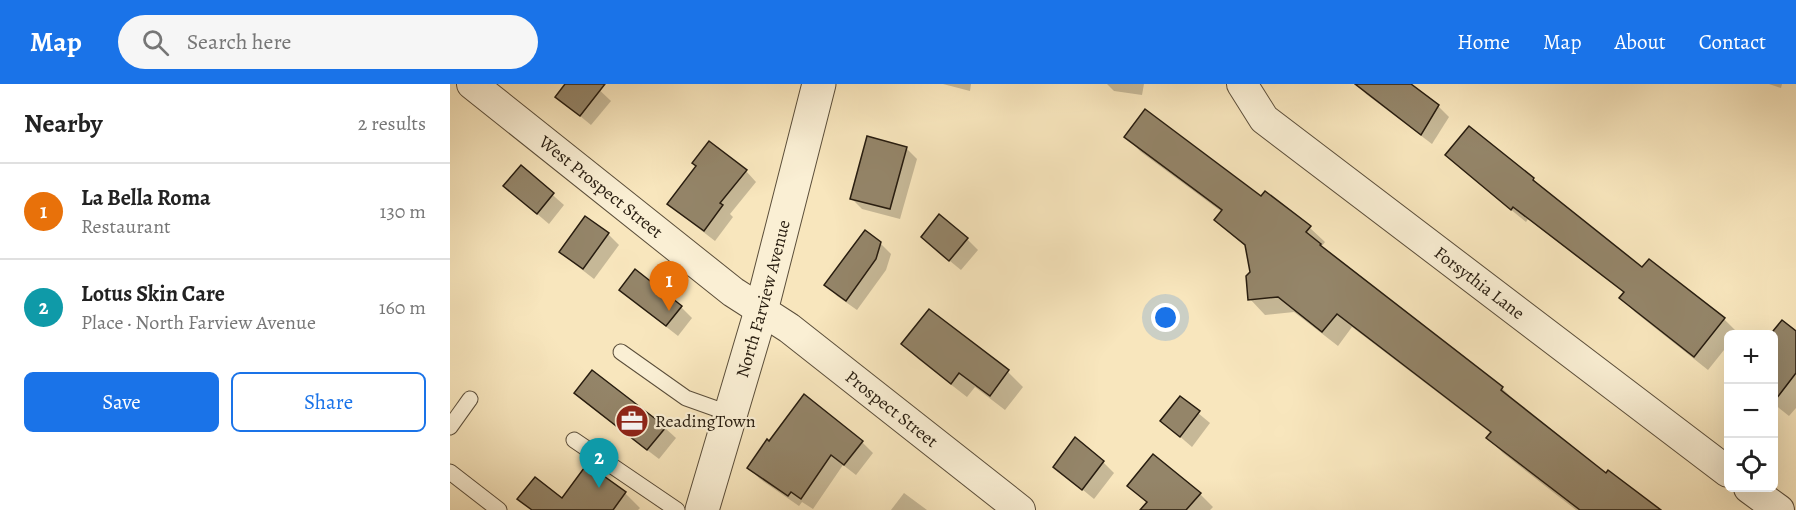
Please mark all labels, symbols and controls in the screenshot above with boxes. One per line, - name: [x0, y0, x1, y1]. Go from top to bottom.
- search box: [118, 15, 538, 69]
- text: Map: [30, 23, 82, 61]
- icon: search: [139, 26, 172, 59]
- text: Search here: [187, 27, 291, 57]
- text: Home: [1457, 28, 1510, 56]
- text: Map: [1543, 28, 1581, 56]
- text: About: [1614, 28, 1666, 56]
- text: Contact: [1699, 28, 1766, 56]
- text: Nearby: [24, 106, 103, 141]
- text: 2 results: [358, 110, 426, 137]
- street label: West Prospect Street: [533, 129, 668, 244]
- text: La Bella Roma: [81, 183, 211, 213]
- text: 1: [40, 198, 47, 225]
- text: 130 m: [380, 198, 426, 225]
- text: Restaurant: [81, 213, 171, 240]
- street label: North Farview Avenue: [730, 217, 796, 381]
- street label: Forsythia Lane: [1429, 241, 1530, 325]
- pin: 1: [650, 262, 688, 311]
- text: Lotus Skin Care: [81, 279, 225, 309]
- text: 2: [39, 294, 48, 321]
- text: 160 m: [379, 294, 426, 321]
- your location: [1151, 303, 1180, 332]
- text: Place · North Farview Avenue: [81, 309, 316, 336]
- map controls: [1724, 330, 1778, 492]
- button: +: [1724, 330, 1778, 384]
- street label: Prospect Street: [840, 365, 943, 453]
- button: Save: [24, 372, 219, 432]
- button: Share: [231, 372, 426, 432]
- button: −: [1724, 384, 1778, 438]
- office icon: ReadingTown: [614, 403, 650, 439]
- place label: ReadingTown: [655, 409, 756, 433]
- pin: 2: [580, 438, 618, 488]
- button: locate: [1724, 438, 1778, 492]

